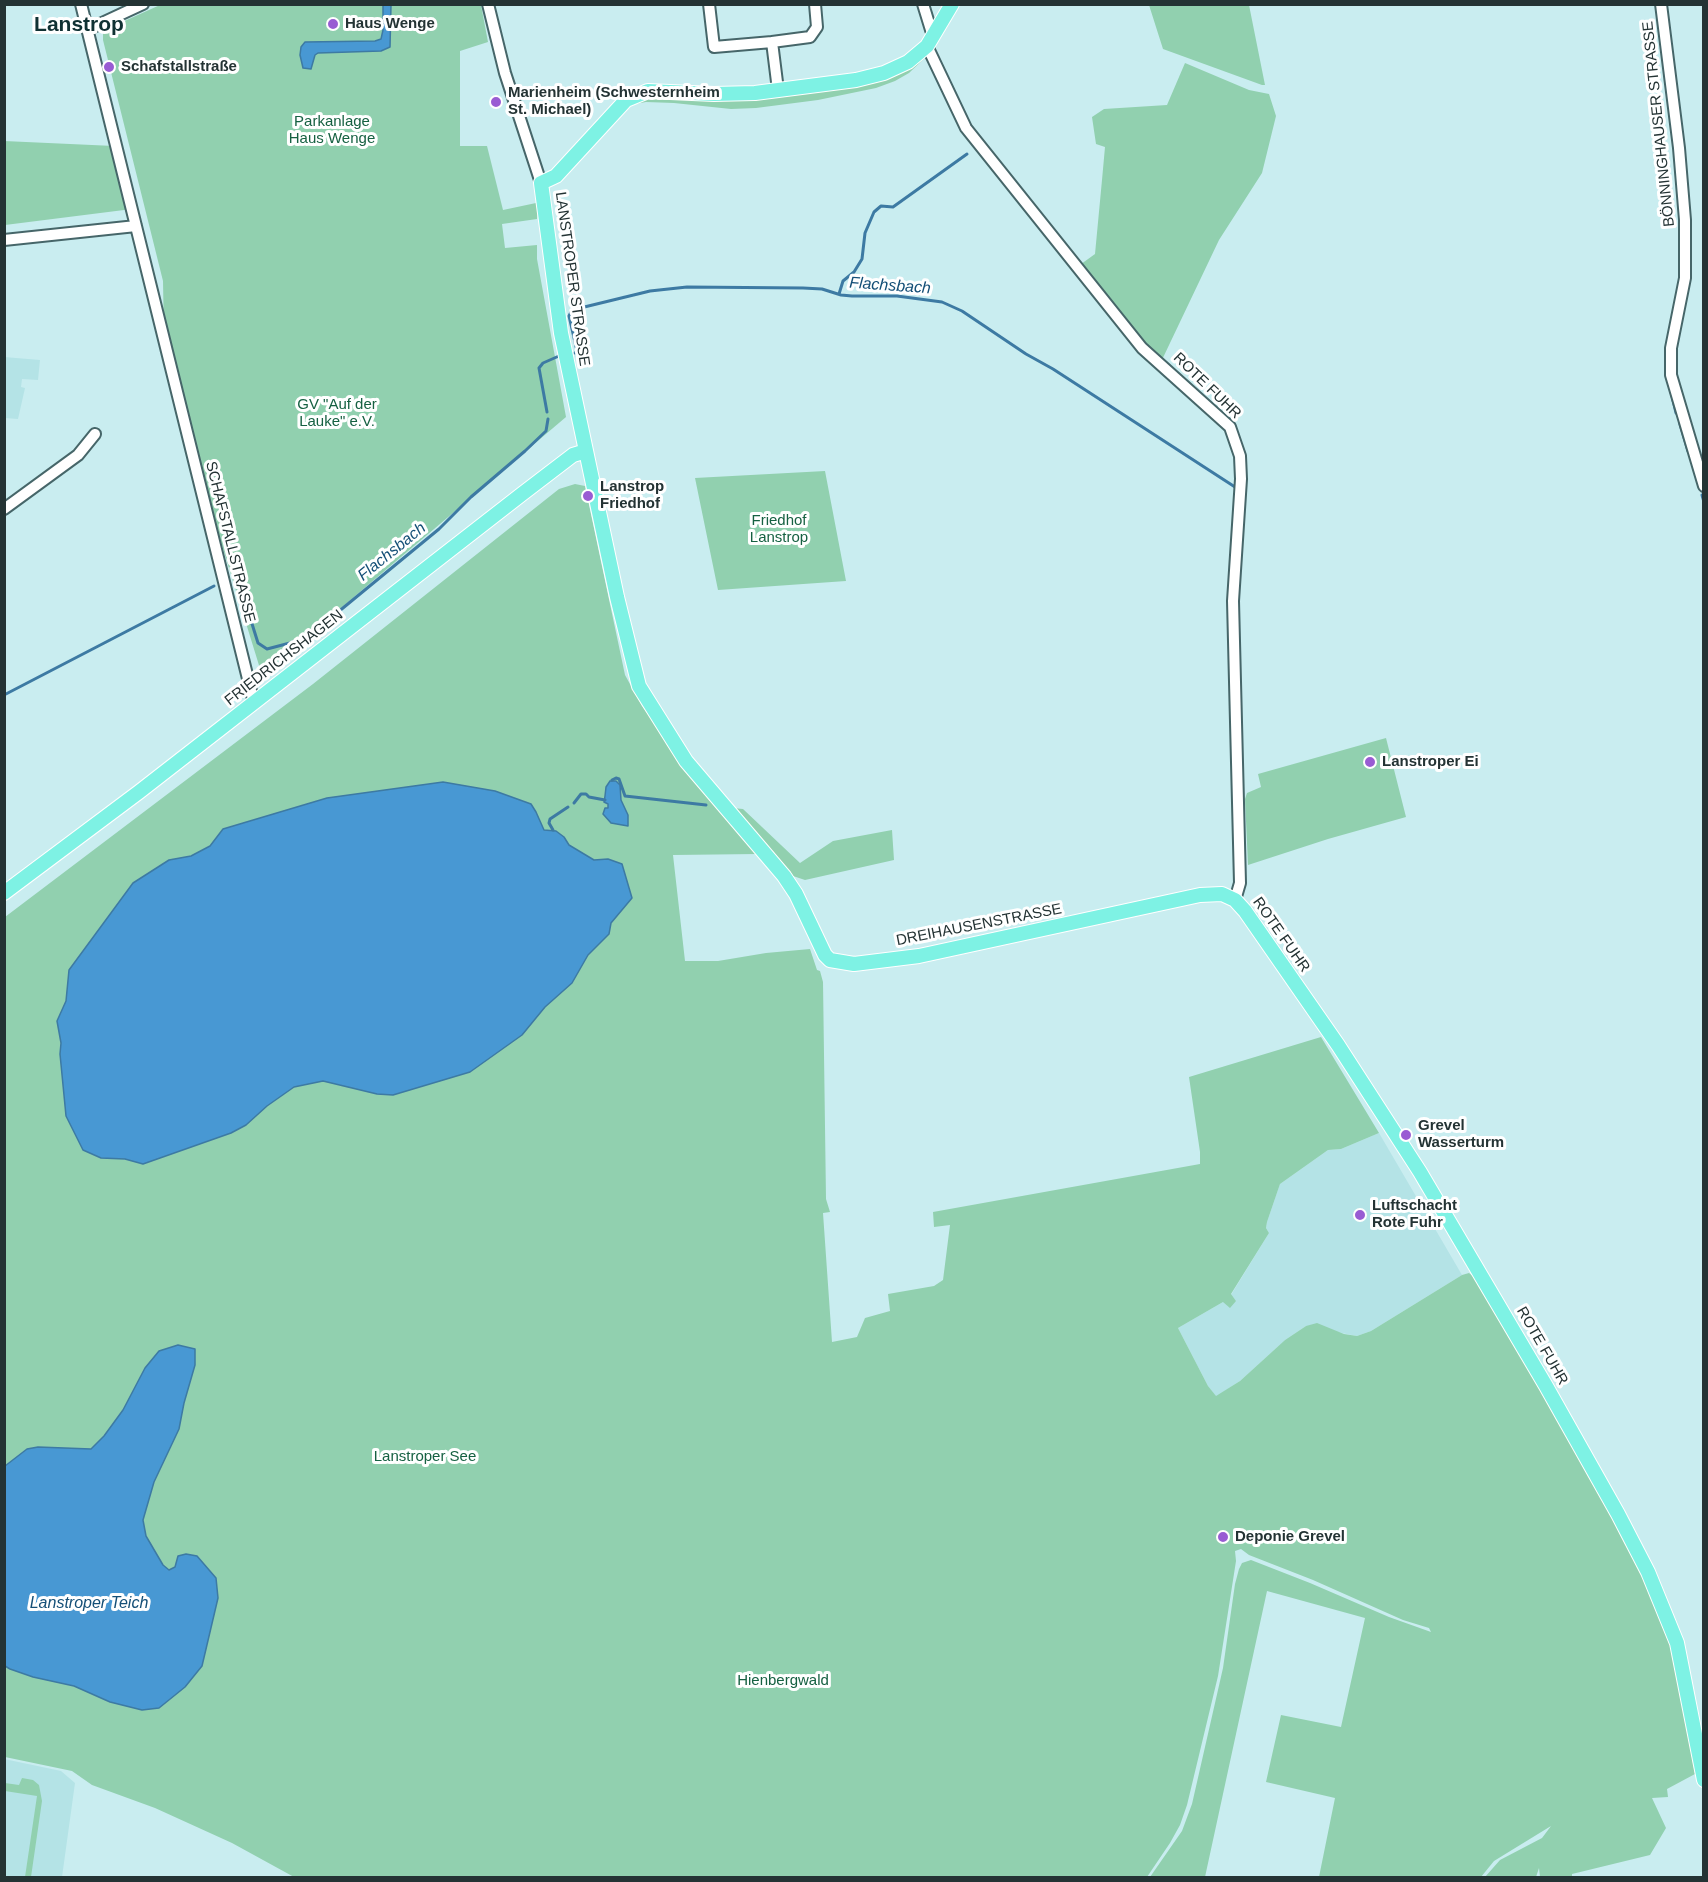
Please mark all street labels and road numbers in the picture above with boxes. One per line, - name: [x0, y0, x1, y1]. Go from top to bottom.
- street label: BÖNNINGHAUSER STRASSE: [1639, 20, 1679, 228]
- street label: LANSTROPER STRASSE: [551, 191, 593, 367]
- street label: ROTE FUHR: [1169, 349, 1245, 423]
- street label: SCHAFSTALLSTRASSE: [201, 459, 259, 625]
- street label: FRIEDRICHSHAGEN: [221, 606, 347, 710]
- street label: ROTE FUHR: [1249, 894, 1313, 976]
- street label: DREIHAUSENSTRASSE: [895, 900, 1063, 950]
- street label: ROTE FUHR: [1512, 1304, 1572, 1388]

